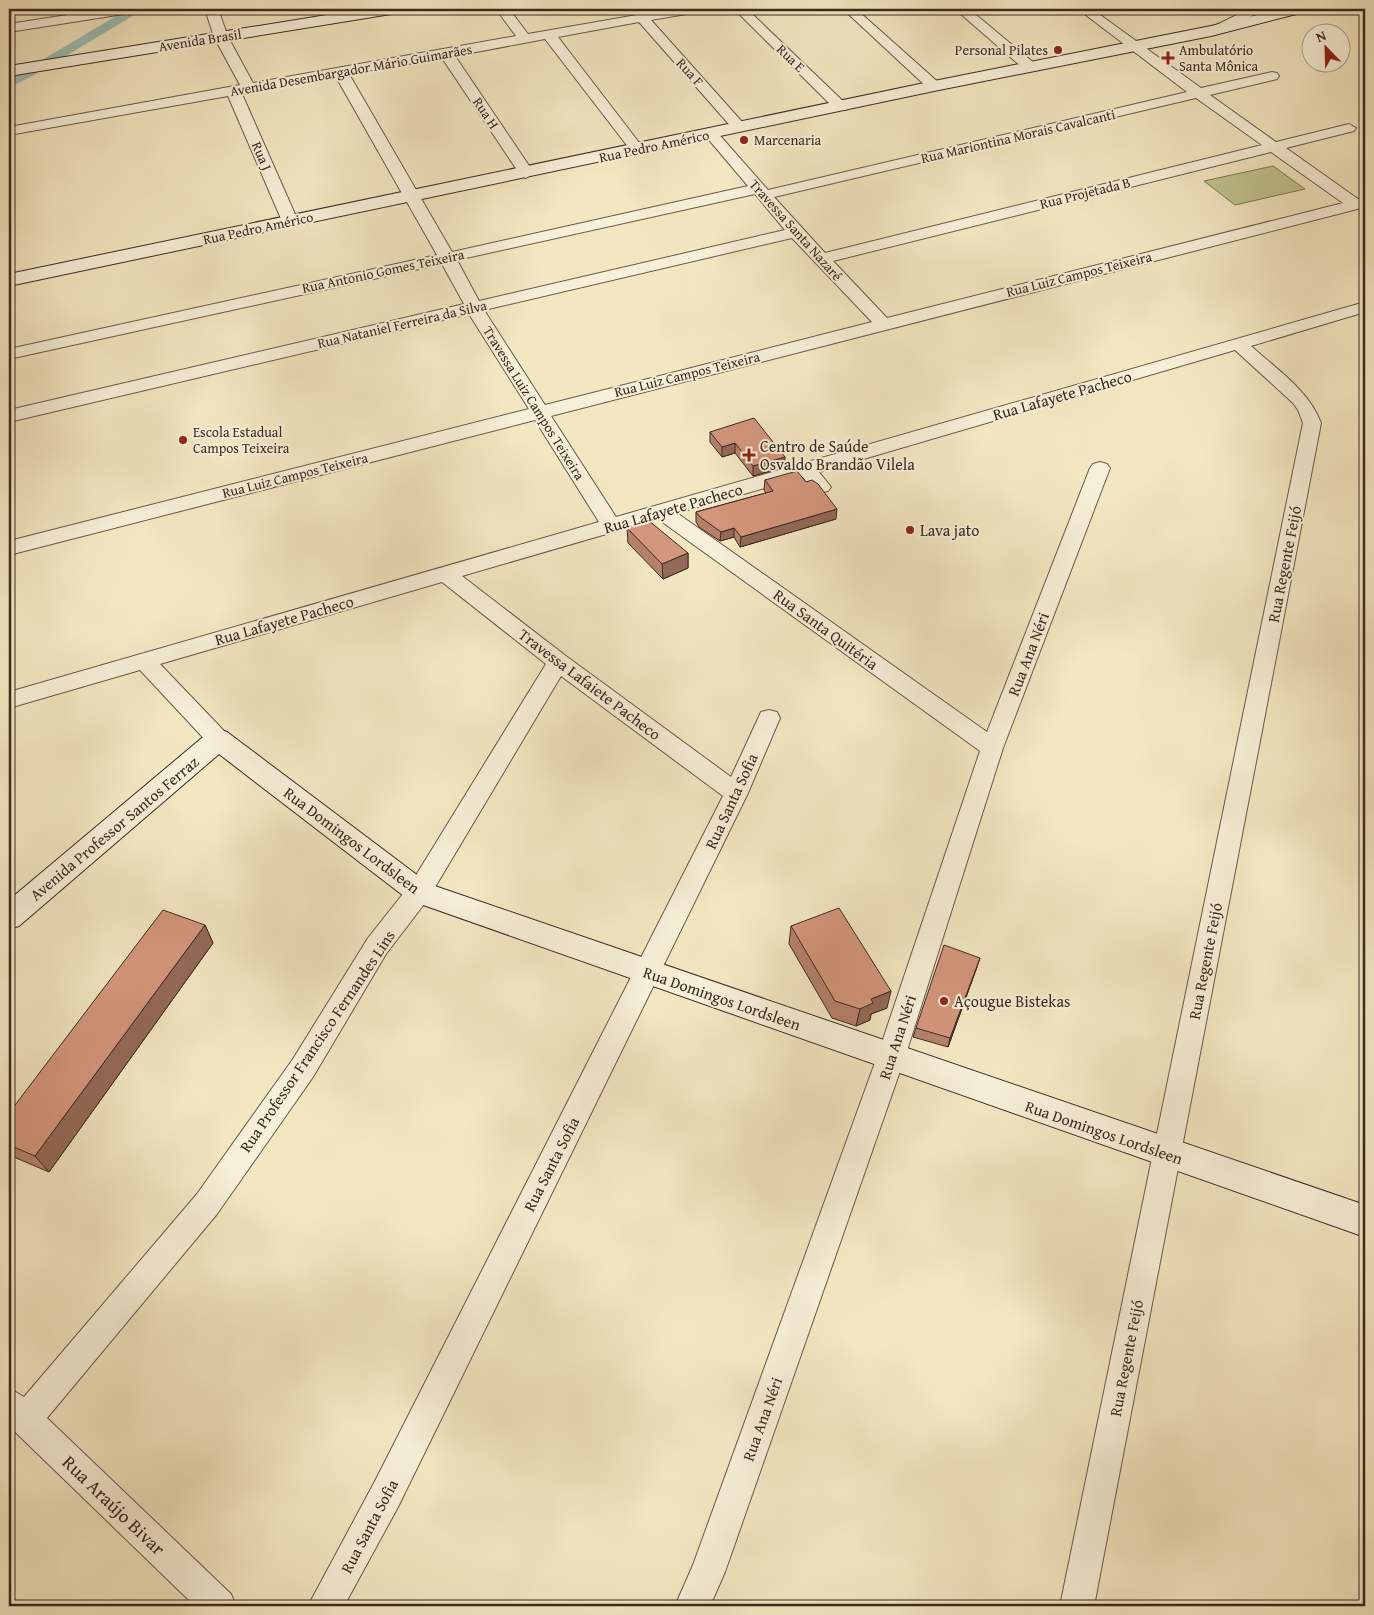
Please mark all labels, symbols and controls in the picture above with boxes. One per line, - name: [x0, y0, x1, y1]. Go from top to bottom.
- north arrow: [1302, 22, 1352, 72]
- street label: Avenida Brasil: [157, 24, 243, 56]
- text: N: [1313, 25, 1330, 47]
- street label: Avenida Desembargador Mário Guimarães: [228, 39, 474, 101]
- street label: Rua E: [772, 40, 810, 76]
- place label: Personal Pilates: [955, 40, 1048, 60]
- place label: Ambulatório Santa Mônica: [1179, 40, 1259, 76]
- marker: Personal Pilates: [1052, 44, 1064, 56]
- marker: Ambulatório Santa Mônica: [1161, 51, 1175, 65]
- street label: Rua F: [672, 53, 708, 91]
- street label: Rua H: [468, 93, 504, 133]
- street label: Rua Mariontina Morais Cavalcanti: [919, 104, 1117, 168]
- street label: Rua Pedro Américo: [597, 125, 711, 167]
- place label: Marcenaria: [754, 130, 822, 150]
- marker: Marcenaria: [738, 134, 750, 146]
- street label: Rua J: [247, 138, 277, 174]
- street label: Rua Projetada B: [1038, 172, 1132, 214]
- street label: Travessa Santa Nazaré: [745, 175, 847, 286]
- street label: Rua Pedro Américo: [201, 207, 315, 249]
- street label: Rua Antonio Gomes Teixeira: [300, 244, 466, 298]
- street label: Rua Luiz Campos Teixeira: [1004, 246, 1154, 302]
- street label: Rua Nataniel Ferreira da Silva: [315, 295, 489, 353]
- street label: Travessa Luiz Campos Teixeira: [478, 322, 590, 484]
- street label: Rua Luiz Campos Teixeira: [612, 346, 762, 402]
- street label: Rua Lafayete Pacheco: [990, 364, 1134, 426]
- place label: Escola Estadual Campos Teixeira: [193, 422, 290, 458]
- marker: Escola Estadual Campos Teixeira: [177, 434, 189, 446]
- place label: Centro de Saúde Osvaldo Brandão Vilela: [760, 434, 915, 476]
- street label: Rua Luiz Campos Teixeira: [220, 447, 370, 503]
- marker: Centro de Saúde Osvaldo Brandão Vilela: [742, 448, 756, 462]
- street label: Rua Lafayete Pacheco: [601, 477, 745, 539]
- street label: Rua Regente Feijó: [1261, 504, 1307, 624]
- place label: Lava jato: [920, 518, 980, 542]
- marker: Lava jato: [904, 524, 916, 536]
- street label: Rua Santa Quitéria: [768, 583, 884, 676]
- street label: Rua Lafayete Pacheco: [212, 589, 356, 651]
- street label: Rua Ana Néri: [1001, 608, 1055, 699]
- street label: Travessa Lafaiete Pacheco: [514, 622, 666, 746]
- street label: Rua Santa Sofia: [698, 749, 764, 853]
- street label: Avenida Professor Santos Ferraz: [24, 750, 204, 906]
- street label: Rua Domingos Lordsleen: [279, 781, 425, 899]
- street label: Rua Regente Feijó: [1182, 901, 1228, 1021]
- street label: Rua Professor Francisco Fernandes Lins: [233, 925, 401, 1157]
- street label: Rua Domingos Lordsleen: [640, 960, 804, 1036]
- place label: Açougue Bistekas: [954, 989, 1070, 1013]
- street label: Rua Ana Néri: [872, 991, 922, 1082]
- marker: Açougue Bistekas: [938, 995, 950, 1007]
- street label: Rua Domingos Lordsleen: [1022, 1094, 1186, 1170]
- street label: Rua Santa Sofia: [517, 1112, 585, 1215]
- street label: Rua Regente Feijó: [1103, 1298, 1149, 1418]
- street label: Rua Ana Néri: [736, 1373, 788, 1464]
- street label: Rua Araújo Bivar: [56, 1448, 172, 1562]
- street label: Rua Santa Sofia: [334, 1474, 404, 1577]

